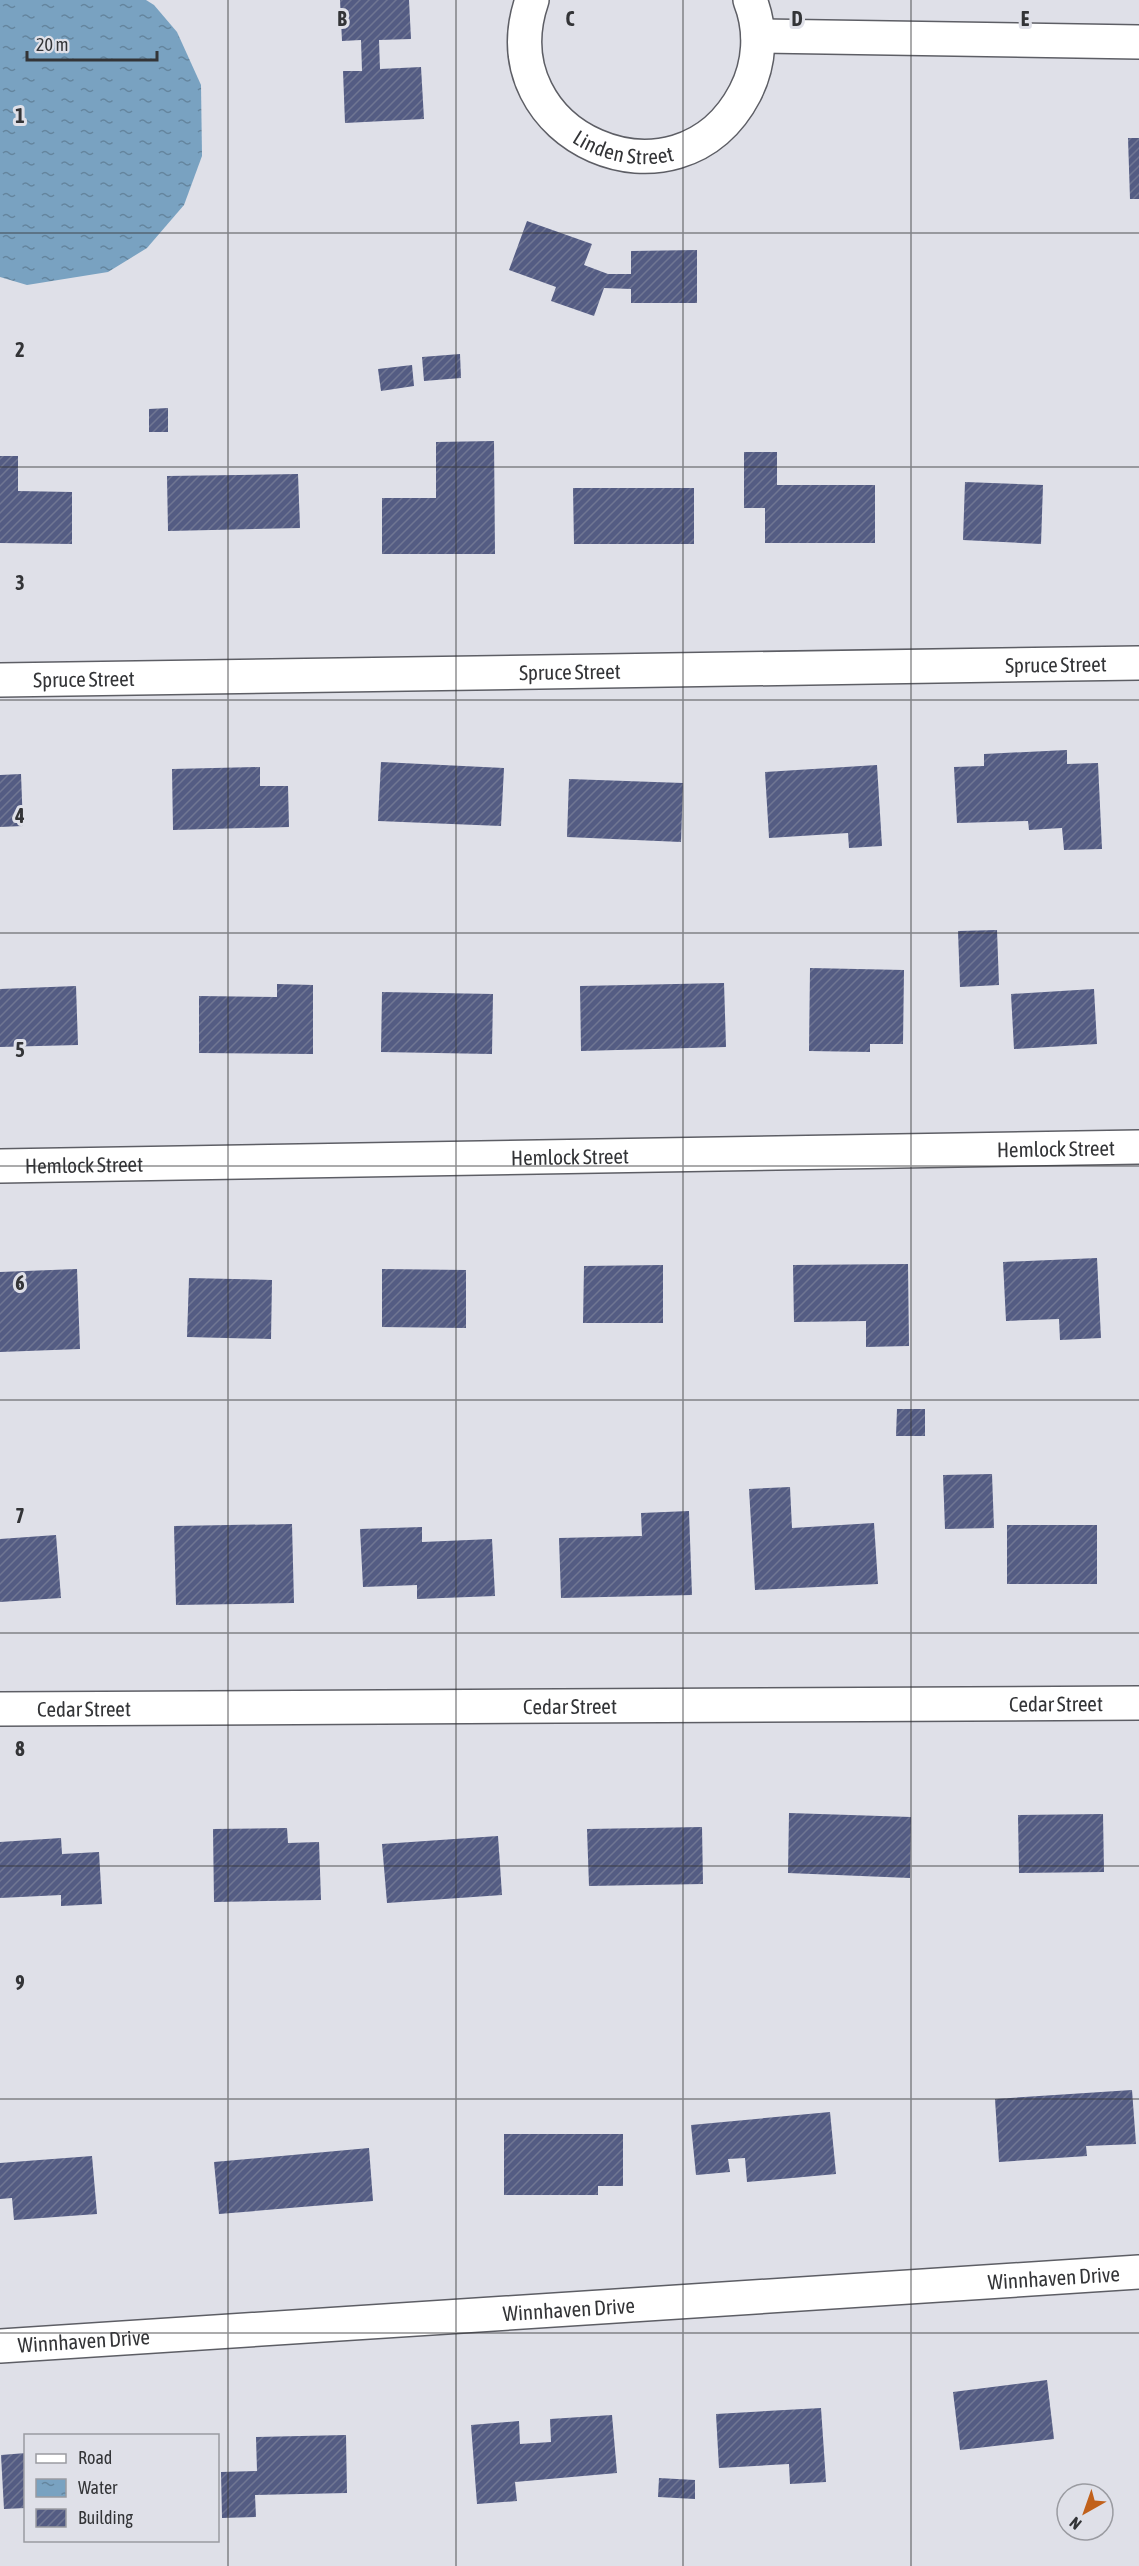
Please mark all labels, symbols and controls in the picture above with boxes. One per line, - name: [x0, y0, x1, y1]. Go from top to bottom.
- text: B: [337, 7, 347, 30]
- text: C: [566, 7, 575, 30]
- text: D: [791, 7, 803, 30]
- text: E: [1021, 7, 1030, 30]
- scale bar: [27, 24, 158, 62]
- text: 20 m: [36, 34, 68, 55]
- text: 1: [15, 104, 25, 127]
- street label: Linden Street: [569, 125, 676, 168]
- text: 2: [15, 338, 25, 361]
- text: 3: [15, 571, 25, 594]
- street label: Spruce Street: [1005, 651, 1107, 677]
- street label: Spruce Street: [519, 659, 621, 684]
- street label: Spruce Street: [33, 666, 135, 692]
- text: 4: [14, 804, 25, 827]
- text: 5: [15, 1038, 25, 1061]
- street label: Hemlock Street: [997, 1135, 1115, 1161]
- street label: Hemlock Street: [511, 1144, 629, 1169]
- street label: Hemlock Street: [25, 1152, 143, 1178]
- text: 6: [15, 1271, 25, 1294]
- text: 7: [15, 1504, 25, 1527]
- street label: Cedar Street: [1009, 1691, 1103, 1716]
- street label: Cedar Street: [523, 1694, 617, 1718]
- street label: Cedar Street: [37, 1696, 131, 1721]
- text: 8: [15, 1737, 25, 1760]
- text: 9: [15, 1971, 25, 1994]
- street label: Winnhaven Drive: [987, 2261, 1121, 2294]
- street label: Winnhaven Drive: [502, 2293, 636, 2325]
- street label: Winnhaven Drive: [17, 2324, 151, 2357]
- legend: [24, 2434, 219, 2542]
- text: Road: [78, 2447, 112, 2468]
- text: Water: [78, 2477, 118, 2498]
- north arrow: [1055, 2482, 1115, 2542]
- text: Building: [78, 2507, 133, 2528]
- text: N: [1066, 2514, 1085, 2533]

